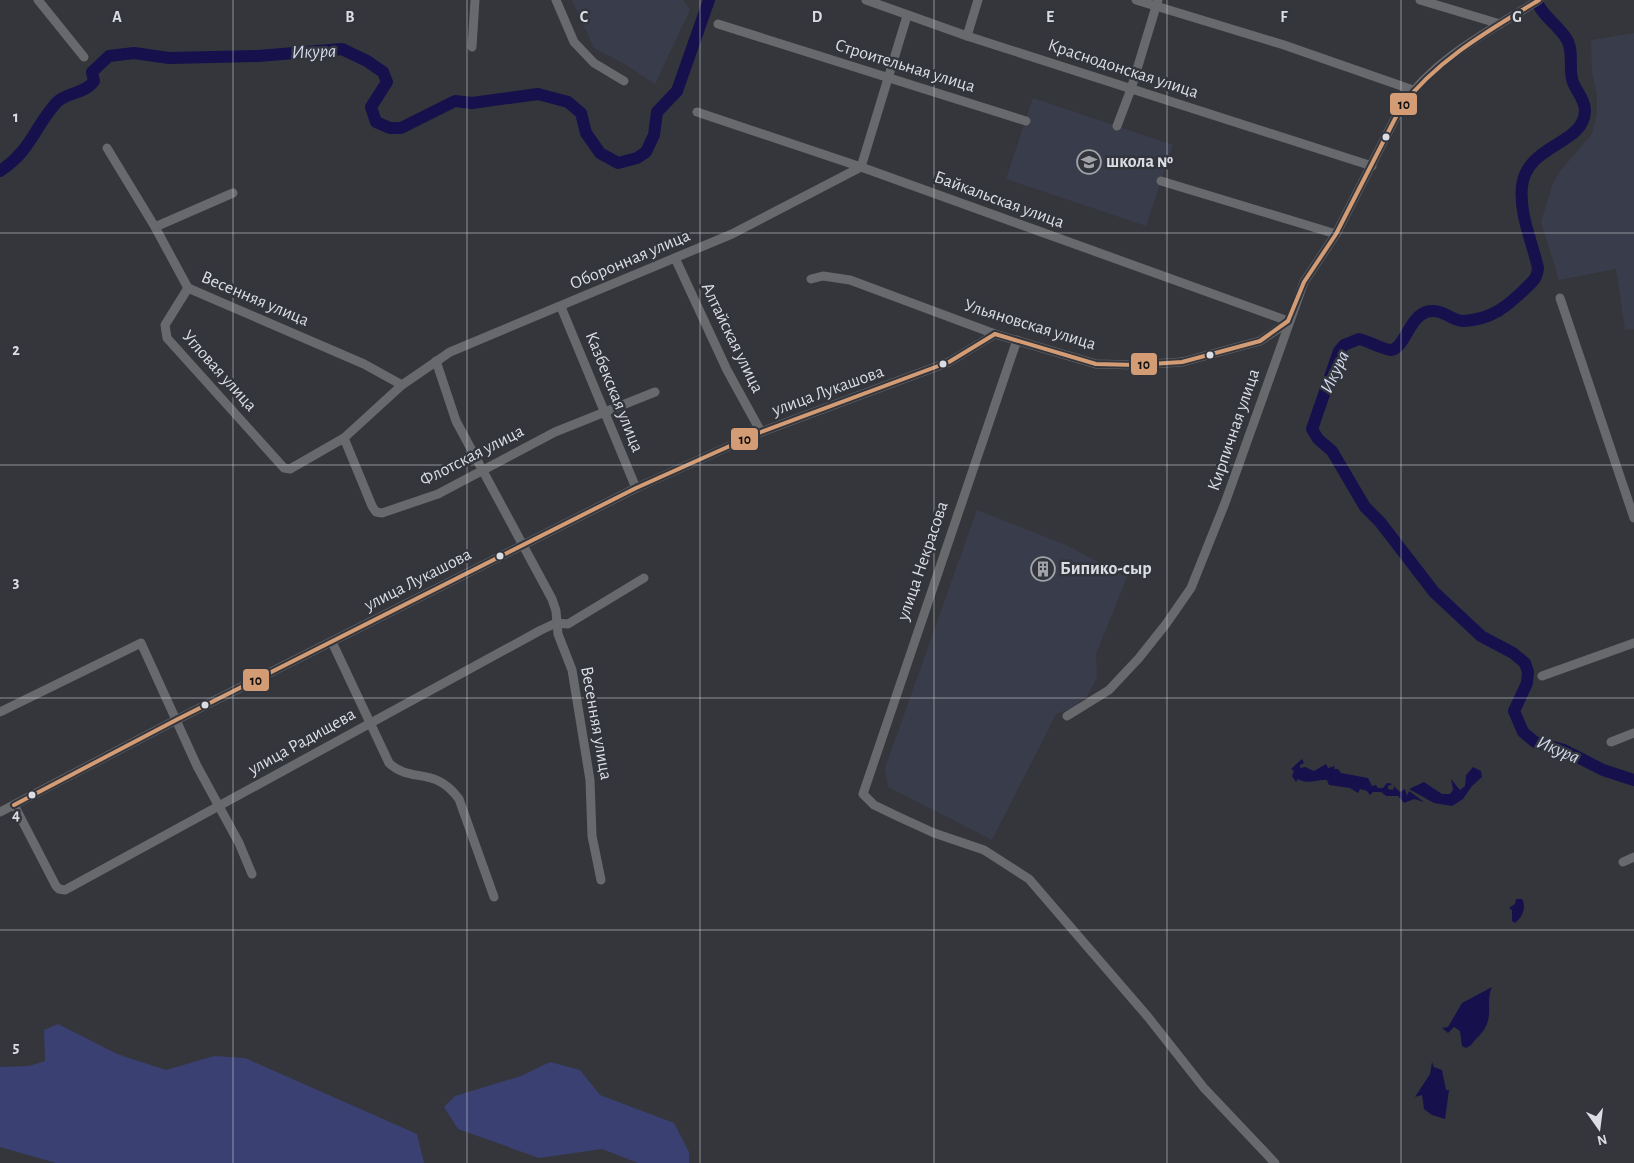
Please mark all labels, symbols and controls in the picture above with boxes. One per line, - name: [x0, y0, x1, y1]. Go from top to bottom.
- text: A: [112, 9, 122, 25]
- text: B: [345, 9, 355, 25]
- text: C: [580, 9, 589, 25]
- text: D: [812, 9, 823, 25]
- text: E: [1046, 9, 1054, 25]
- text: F: [1280, 9, 1288, 25]
- text: G: [1512, 9, 1522, 25]
- street label: Строительная улица: [833, 36, 977, 96]
- street label: Краснодонская улица: [1045, 36, 1201, 102]
- water label: Икура: [292, 42, 336, 62]
- line badge: 10: [1389, 92, 1418, 116]
- text: 10: [1398, 98, 1410, 112]
- text: 1: [13, 109, 19, 125]
- unlabelled marker: [1381, 132, 1391, 142]
- school or university icon: школа №: [1076, 149, 1102, 175]
- place label: школа №: [1106, 153, 1173, 171]
- street label: Байкальская улица: [932, 168, 1066, 232]
- street label: Оборонная улица: [567, 226, 693, 293]
- street label: Весенняя улица: [199, 268, 311, 330]
- street label: Алтайская улица: [698, 280, 766, 396]
- street label: Ульяновская улица: [962, 296, 1098, 354]
- street label: Угловая улица: [178, 327, 260, 415]
- street label: Казбекская улица: [582, 329, 647, 455]
- text: 2: [12, 342, 20, 358]
- water label: Икура: [1317, 348, 1353, 396]
- unlabelled marker: [1205, 350, 1215, 360]
- line badge: 10: [1130, 352, 1158, 376]
- text: 10: [1138, 358, 1150, 372]
- unlabelled marker: [938, 359, 948, 369]
- street label: улица Лукашова: [769, 362, 886, 420]
- street label: Кирпичная улица: [1205, 367, 1263, 493]
- street label: Флотская улица: [417, 422, 527, 490]
- line badge: 10: [730, 427, 759, 451]
- text: 10: [739, 433, 751, 447]
- street label: улица Некрасова: [894, 499, 952, 624]
- street label: улица Лукашова: [361, 545, 474, 615]
- unlabelled marker: [495, 551, 505, 561]
- building icon: Бипико-сыр: [1030, 556, 1056, 582]
- place label: Бипико-сыр: [1060, 560, 1152, 578]
- text: 3: [13, 574, 20, 590]
- street label: Весенняя улица: [577, 665, 615, 781]
- line badge: 10: [242, 668, 270, 692]
- text: 10: [250, 674, 262, 688]
- unlabelled marker: [200, 700, 210, 710]
- street label: улица Радищева: [244, 705, 359, 779]
- water label: Икура: [1534, 733, 1582, 767]
- unlabelled marker: [27, 790, 37, 800]
- text: 4: [12, 807, 20, 823]
- text: 5: [13, 1039, 20, 1055]
- north arrow: [1574, 1103, 1624, 1153]
- text: N: [1595, 1132, 1608, 1148]

